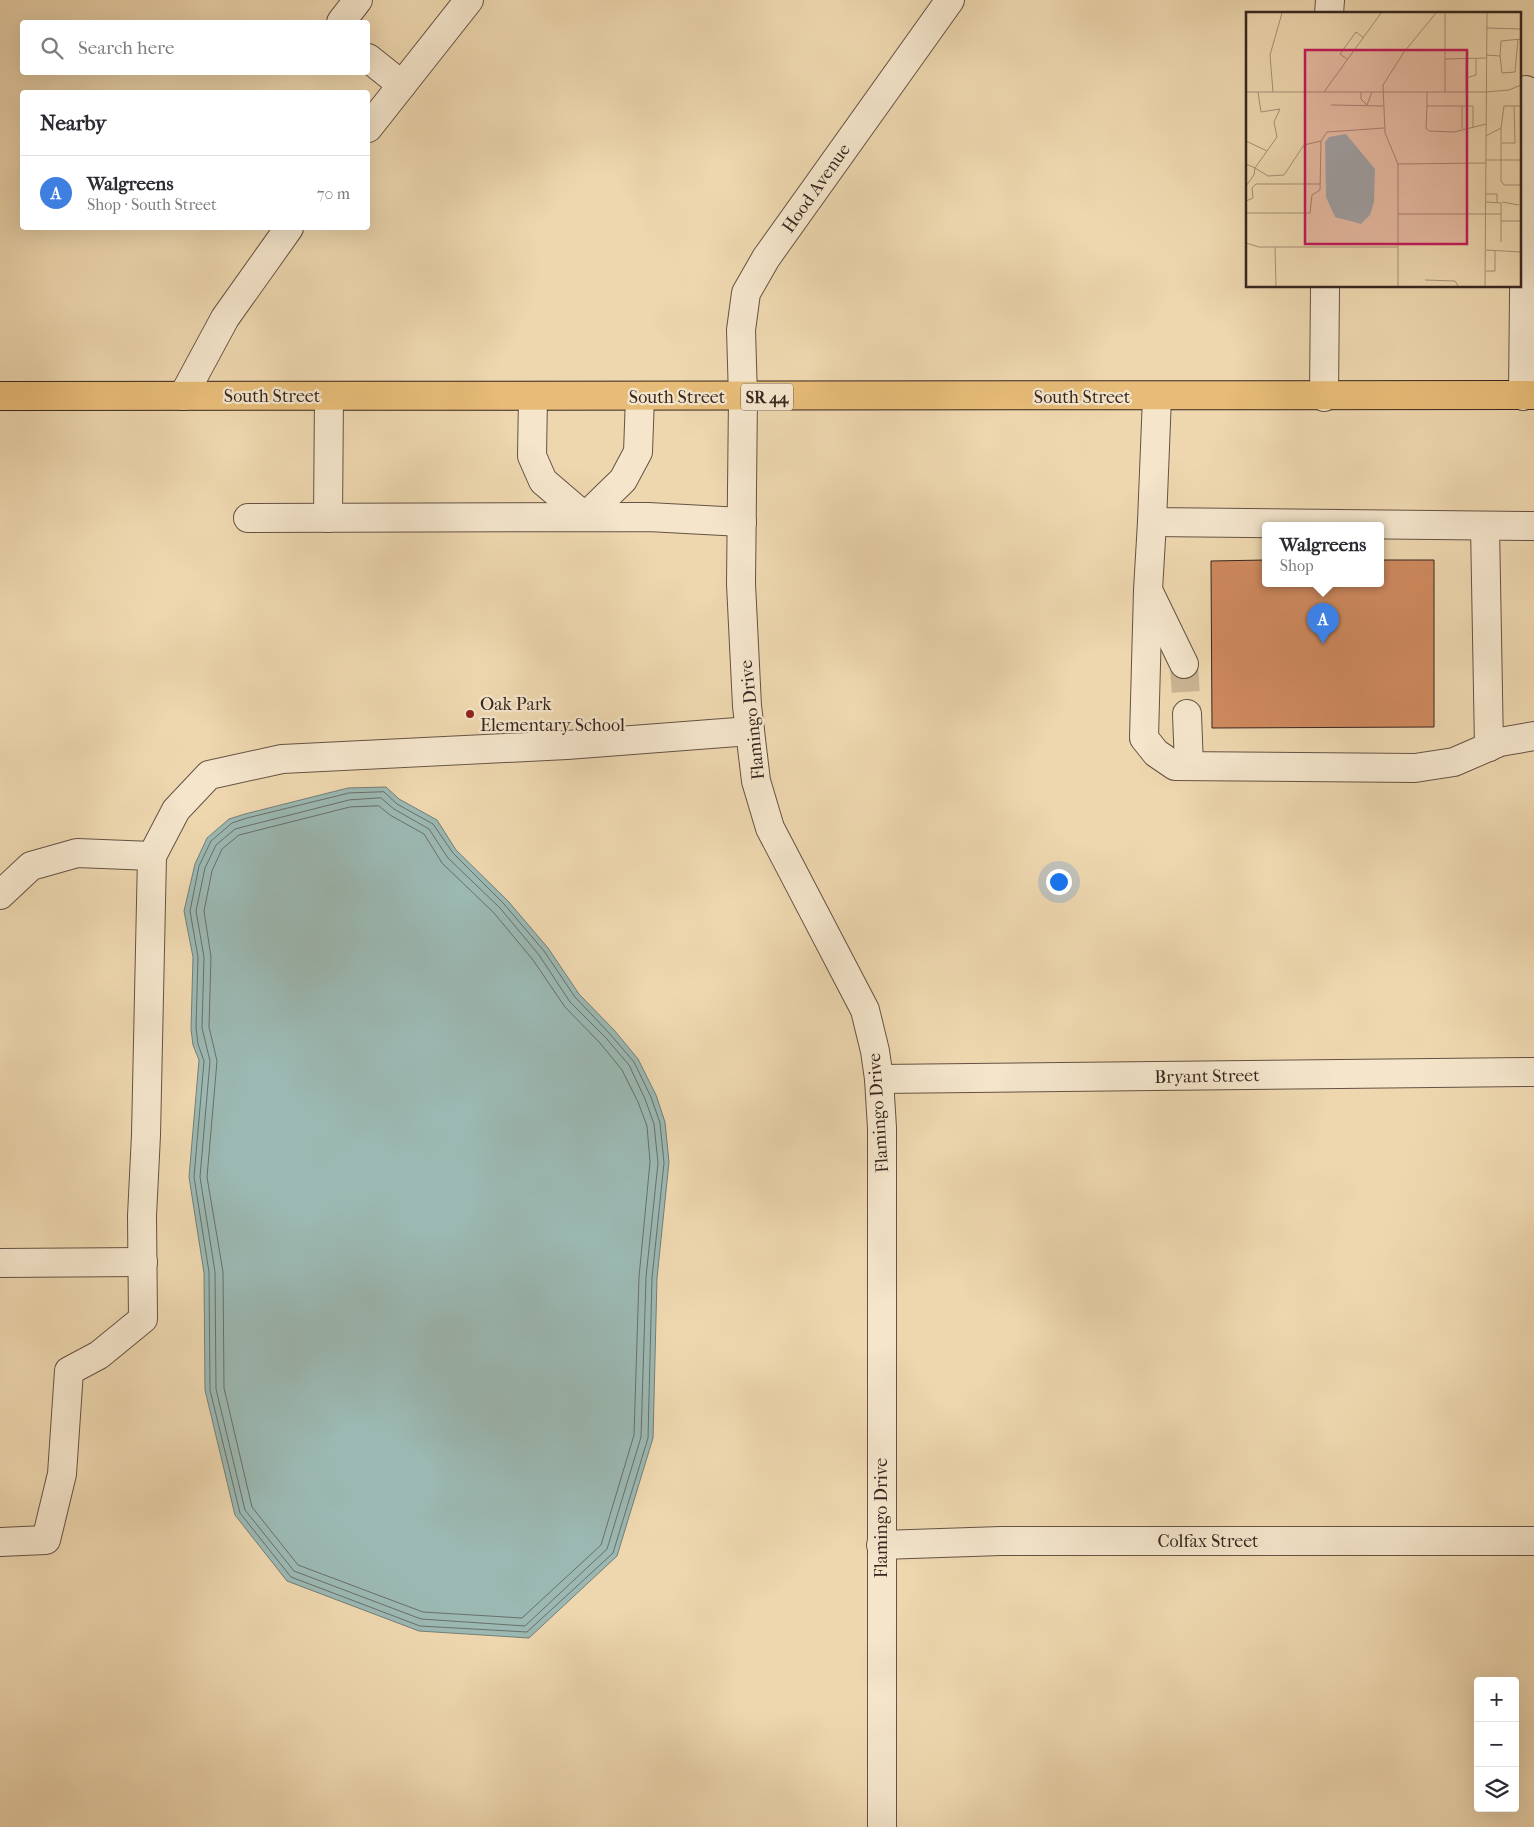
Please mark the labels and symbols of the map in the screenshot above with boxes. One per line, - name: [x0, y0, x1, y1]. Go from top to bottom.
- inset map: [1246, 12, 1522, 288]
- street label: Hood Avenue: [778, 140, 855, 237]
- road number: SR 44: [741, 384, 793, 411]
- street label: South Street: [224, 386, 321, 407]
- street label: South Street: [629, 387, 726, 408]
- street label: South Street: [1034, 387, 1131, 408]
- pin: A: [1307, 603, 1339, 644]
- street label: Flamingo Drive: [736, 659, 769, 781]
- place label: Oak Park Elementary School: [480, 694, 625, 736]
- marker: Oak Park Elementary School: [464, 708, 476, 720]
- your location: [1046, 869, 1072, 895]
- street label: Flamingo Drive: [864, 1052, 893, 1174]
- street label: Bryant Street: [1154, 1065, 1260, 1088]
- street label: Flamingo Drive: [871, 1458, 892, 1578]
- street label: Colfax Street: [1157, 1531, 1259, 1552]

